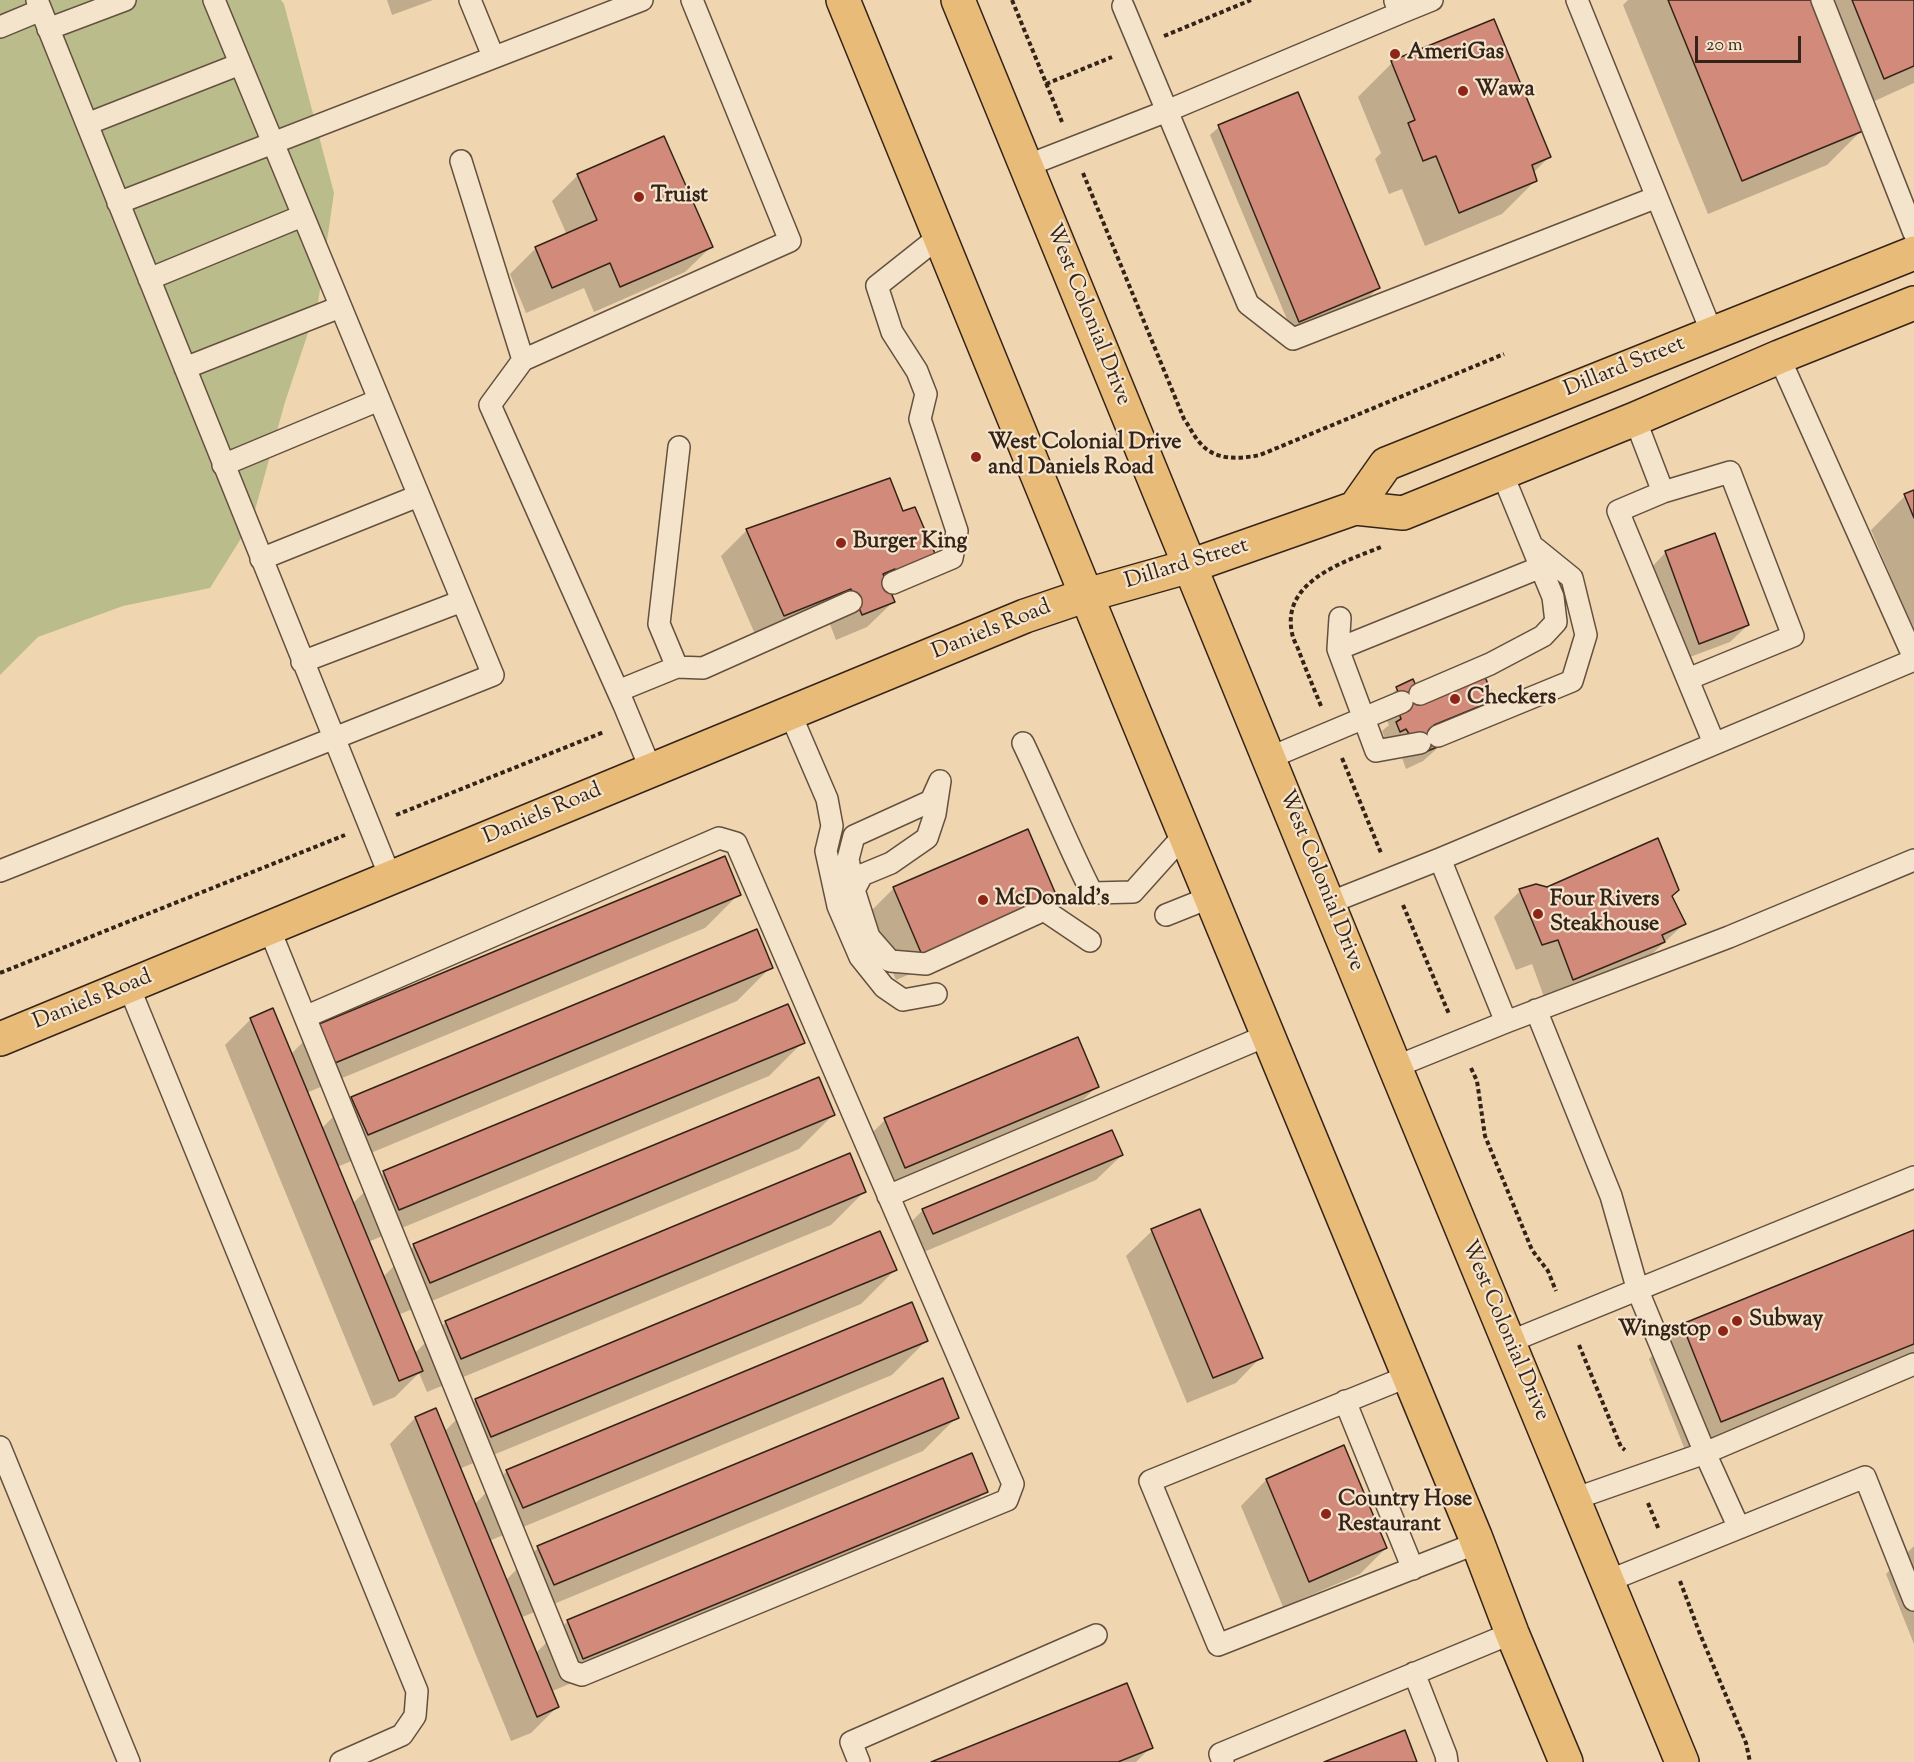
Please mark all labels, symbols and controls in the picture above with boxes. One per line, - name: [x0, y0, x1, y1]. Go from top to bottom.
- scale bar: [1698, 24, 1804, 62]
- text: 20 m: [1706, 33, 1743, 59]
- place label: AmeriGas: [1407, 41, 1504, 67]
- marker: AmeriGas: [1388, 47, 1402, 61]
- place label: Wawa: [1475, 78, 1535, 104]
- marker: Wawa: [1456, 84, 1470, 98]
- place label: Truist: [651, 184, 708, 210]
- marker: Truist: [632, 190, 646, 204]
- street label: West Colonial Drive: [1039, 220, 1135, 410]
- street label: Dillard Street: [1561, 332, 1689, 404]
- place label: West Colonial Drive and Daniels Road: [988, 431, 1182, 482]
- marker: West Colonial Drive and Daniels Road: [969, 450, 983, 464]
- place label: Burger King: [853, 530, 967, 556]
- street label: Dillard Street: [1122, 534, 1252, 596]
- marker: Burger King: [834, 536, 848, 550]
- street label: Daniels Road: [929, 595, 1055, 667]
- place label: Checkers: [1467, 686, 1556, 712]
- marker: Checkers: [1448, 692, 1462, 706]
- street label: Daniels Road: [480, 778, 606, 852]
- street label: West Colonial Drive: [1272, 786, 1368, 976]
- place label: McDonald's: [995, 887, 1109, 913]
- place label: Four Rivers Steakhouse: [1550, 888, 1659, 939]
- marker: McDonald's: [976, 893, 990, 907]
- marker: Four Rivers Steakhouse: [1531, 907, 1545, 921]
- street label: Daniels Road: [30, 965, 156, 1037]
- street label: West Colonial Drive: [1454, 1237, 1554, 1425]
- place label: Subway: [1749, 1308, 1823, 1334]
- marker: Subway: [1730, 1314, 1744, 1328]
- place label: Wingstop: [1618, 1318, 1711, 1344]
- marker: Wingstop: [1716, 1324, 1730, 1338]
- place label: Country Hose Restaurant: [1338, 1488, 1472, 1540]
- marker: Country Hose Restaurant: [1319, 1507, 1333, 1521]

